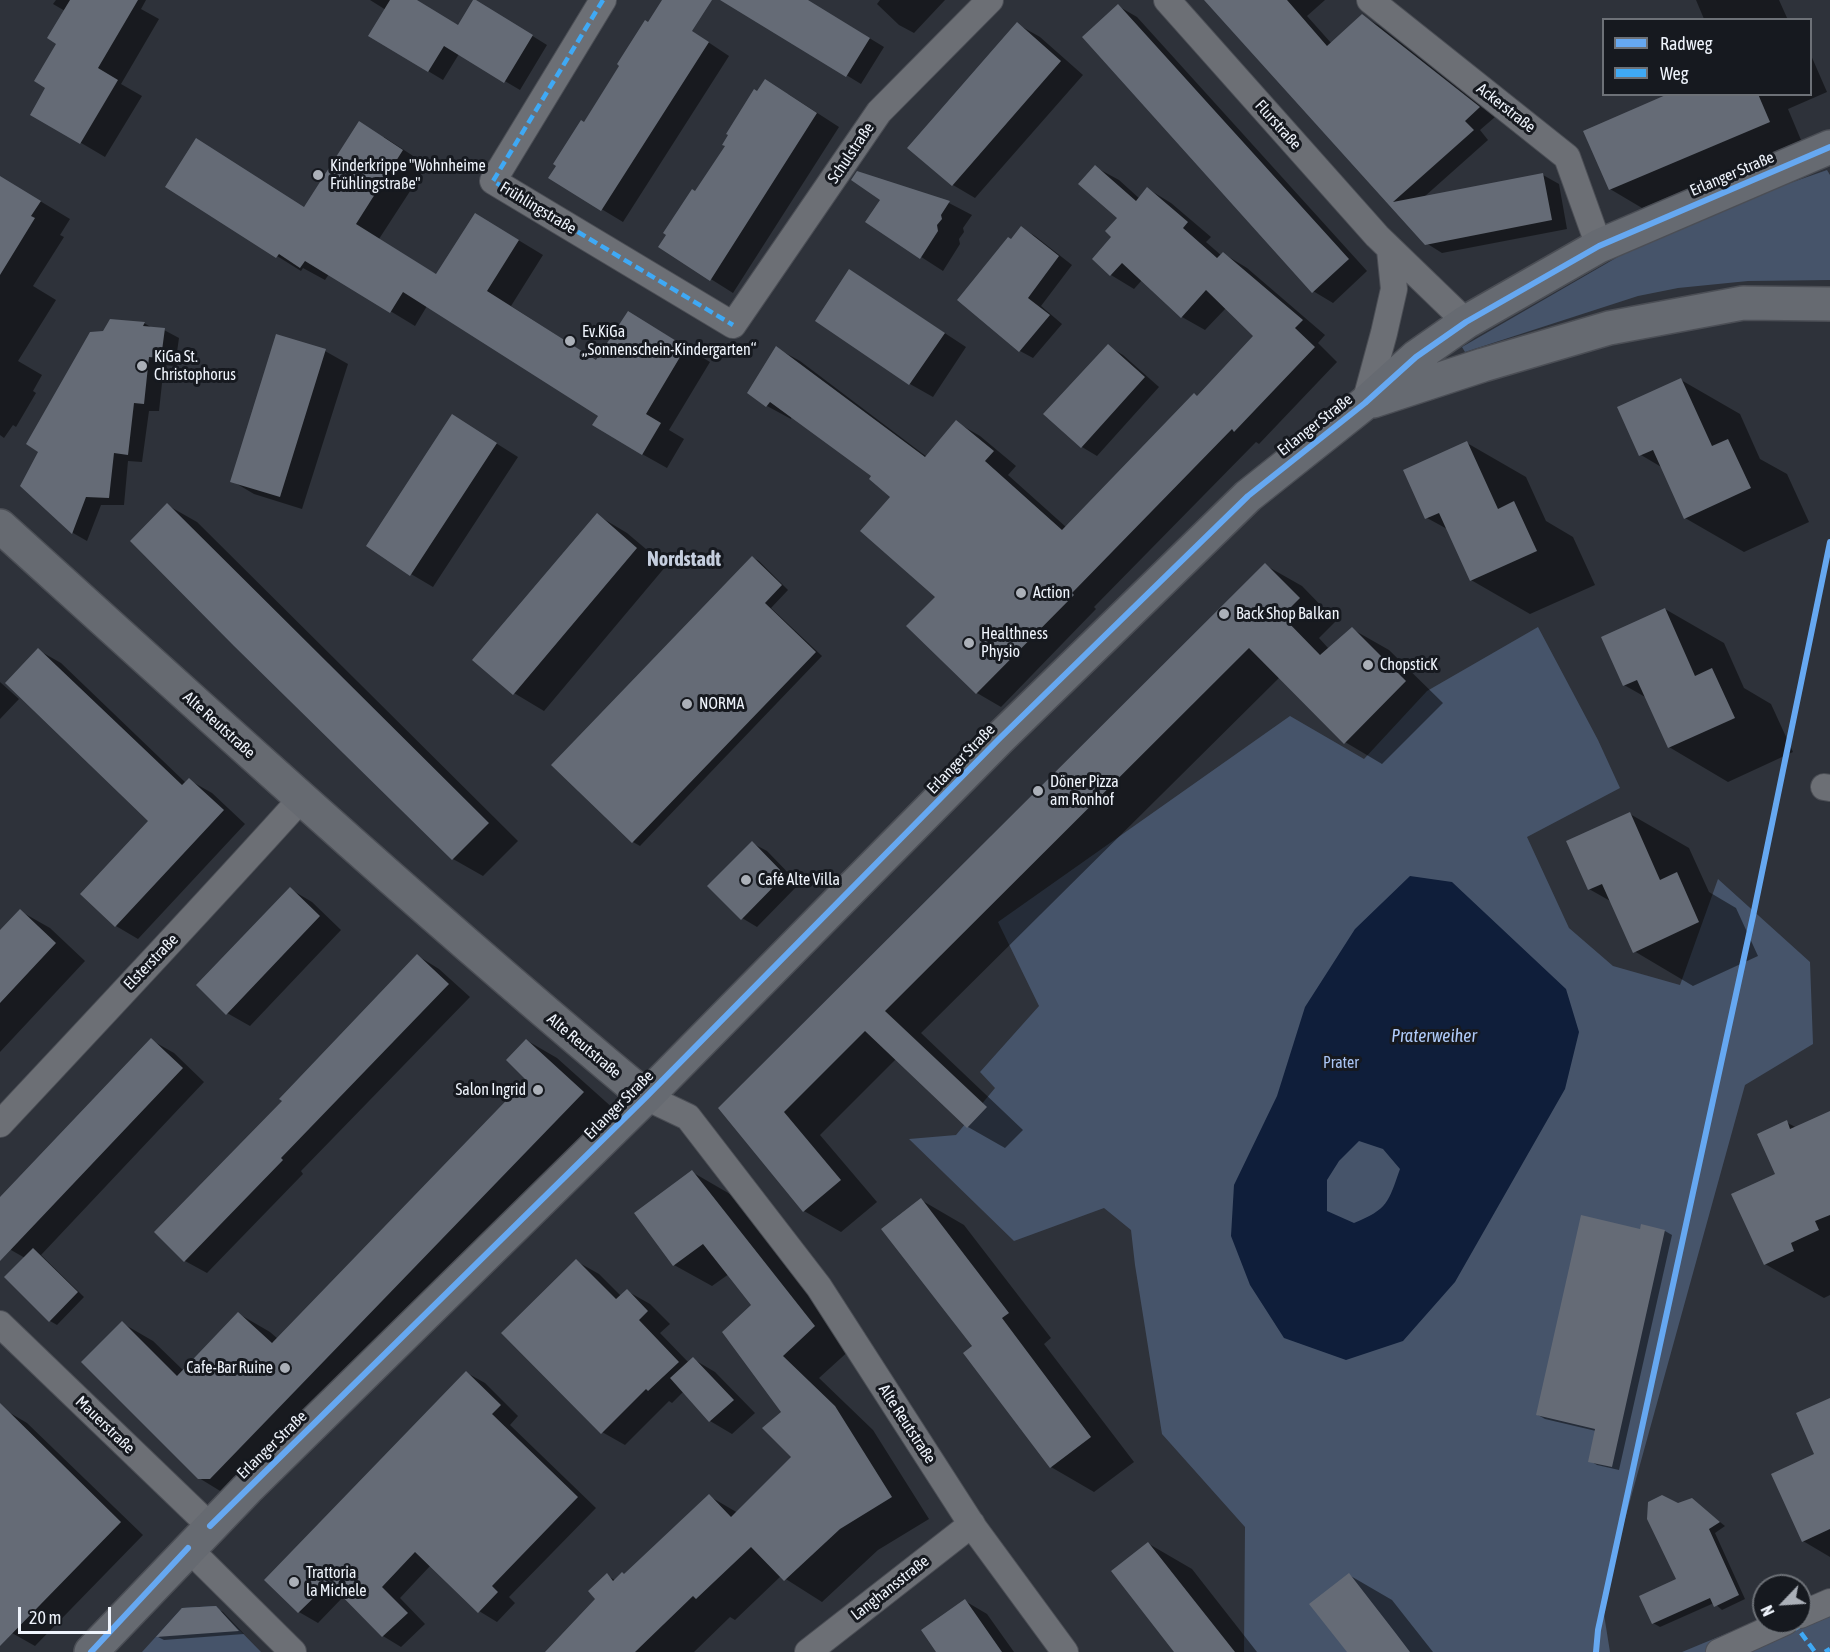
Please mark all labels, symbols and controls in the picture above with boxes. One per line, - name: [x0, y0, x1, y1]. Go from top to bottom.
- legend: [1602, 18, 1812, 96]
- text: Radweg: [1660, 33, 1712, 54]
- text: Weg: [1660, 63, 1688, 84]
- street label: Ackerstraße: [1473, 79, 1539, 137]
- street label: Flurstraße: [1251, 96, 1305, 154]
- street label: Schulstraße: [824, 119, 878, 187]
- street label: Erlanger Straße: [1687, 148, 1777, 200]
- place label: Kinderkrippe "Wohnheime Frühlingstraße": [330, 156, 486, 194]
- marker: Kinderkrippe "Wohnheime Frühlingstraße": [311, 168, 325, 182]
- street label: Frühlingstraße: [496, 178, 580, 238]
- place label: Ev.KiGa „Sonnenschein-Kindergarten“: [582, 322, 756, 360]
- marker: Ev.KiGa „Sonnenschein-Kindergarten“: [563, 334, 577, 348]
- place label: KiGa St. Christophorus: [154, 347, 236, 385]
- marker: KiGa St. Christophorus: [135, 359, 149, 373]
- street label: Erlanger Straße: [1274, 390, 1356, 460]
- district label: Nordstadt: [647, 548, 721, 572]
- place label: Action: [1033, 583, 1070, 603]
- marker: Action: [1014, 586, 1028, 600]
- place label: Back Shop Balkan: [1236, 604, 1339, 624]
- marker: Back Shop Balkan: [1217, 607, 1231, 621]
- place label: Healthness Physio: [981, 624, 1048, 662]
- marker: Healthness Physio: [962, 636, 976, 650]
- place label: ChopsticK: [1380, 655, 1438, 675]
- marker: ChopsticK: [1361, 658, 1375, 672]
- street label: Alte Reutstraße: [179, 688, 259, 762]
- place label: NORMA: [699, 694, 744, 714]
- marker: NORMA: [680, 697, 694, 711]
- street label: Erlanger Straße: [923, 720, 999, 798]
- place label: Döner Pizza am Ronhof: [1050, 772, 1119, 810]
- marker: Döner Pizza am Ronhof: [1031, 784, 1045, 798]
- place label: Café Alte Villa: [758, 870, 840, 890]
- marker: Café Alte Villa: [739, 873, 753, 887]
- street label: Elsterstraße: [120, 930, 182, 994]
- street label: Alte Reutstraße: [543, 1010, 625, 1082]
- water label: Praterweiher: [1391, 1025, 1477, 1047]
- park label: Prater: [1323, 1053, 1359, 1073]
- street label: Erlanger Straße: [581, 1067, 657, 1143]
- place label: Salon Ingrid: [456, 1080, 526, 1100]
- marker: Salon Ingrid: [531, 1083, 545, 1097]
- place label: Cafe-Bar Ruine: [186, 1358, 273, 1378]
- marker: Cafe-Bar Ruine: [278, 1361, 292, 1375]
- street label: Alte Reutstraße: [874, 1381, 940, 1467]
- street label: Mauerstraße: [71, 1392, 139, 1458]
- street label: Erlanger Straße: [233, 1407, 311, 1483]
- street label: Langhansstraße: [847, 1552, 933, 1624]
- place label: Trattoria la Michele: [306, 1563, 367, 1601]
- north arrow: [1752, 1574, 1812, 1634]
- marker: Trattoria la Michele: [287, 1575, 301, 1589]
- scale bar: [21, 1595, 114, 1633]
- text: N: [1757, 1603, 1778, 1619]
- text: 20 m: [29, 1607, 61, 1628]

